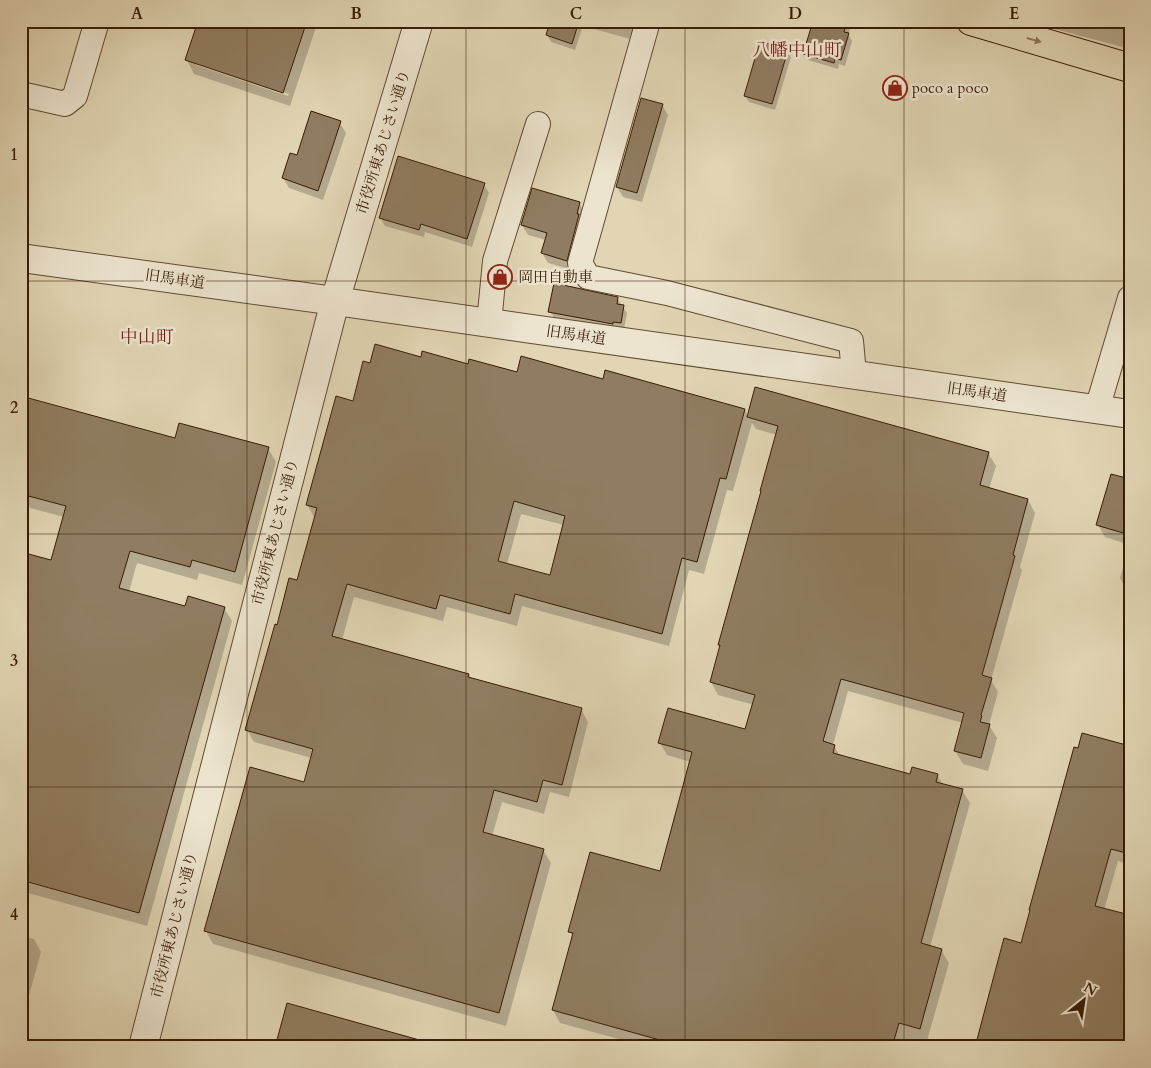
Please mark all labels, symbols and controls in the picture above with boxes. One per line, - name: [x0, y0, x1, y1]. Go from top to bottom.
- text: A: [131, 3, 143, 25]
- text: B: [350, 3, 362, 25]
- text: C: [570, 3, 582, 25]
- text: D: [788, 3, 802, 25]
- text: E: [1009, 3, 1019, 25]
- one-way arrow: [1027, 36, 1042, 44]
- district label: 八幡中山町: [752, 38, 842, 63]
- street label: 市役所東あじさい通り: [352, 67, 414, 217]
- shop icon: poco a poco: [882, 75, 908, 101]
- place label: poco a poco: [912, 78, 989, 98]
- text: 1: [10, 144, 18, 166]
- shop icon: 岡田自動車: [487, 264, 513, 290]
- street label: 旧馬車道: [144, 265, 206, 293]
- place label: 岡田自動車: [518, 267, 593, 287]
- street label: 旧馬車道: [545, 321, 607, 349]
- district label: 中山町: [120, 325, 174, 350]
- street label: 旧馬車道: [946, 378, 1008, 406]
- text: 2: [10, 397, 18, 419]
- street label: 市役所東あじさい通り: [247, 457, 303, 607]
- text: 3: [10, 650, 18, 672]
- street label: 市役所東あじさい通り: [146, 850, 202, 1000]
- text: 4: [10, 904, 18, 926]
- north arrow: [1058, 976, 1108, 1026]
- text: N: [1080, 978, 1100, 1000]

